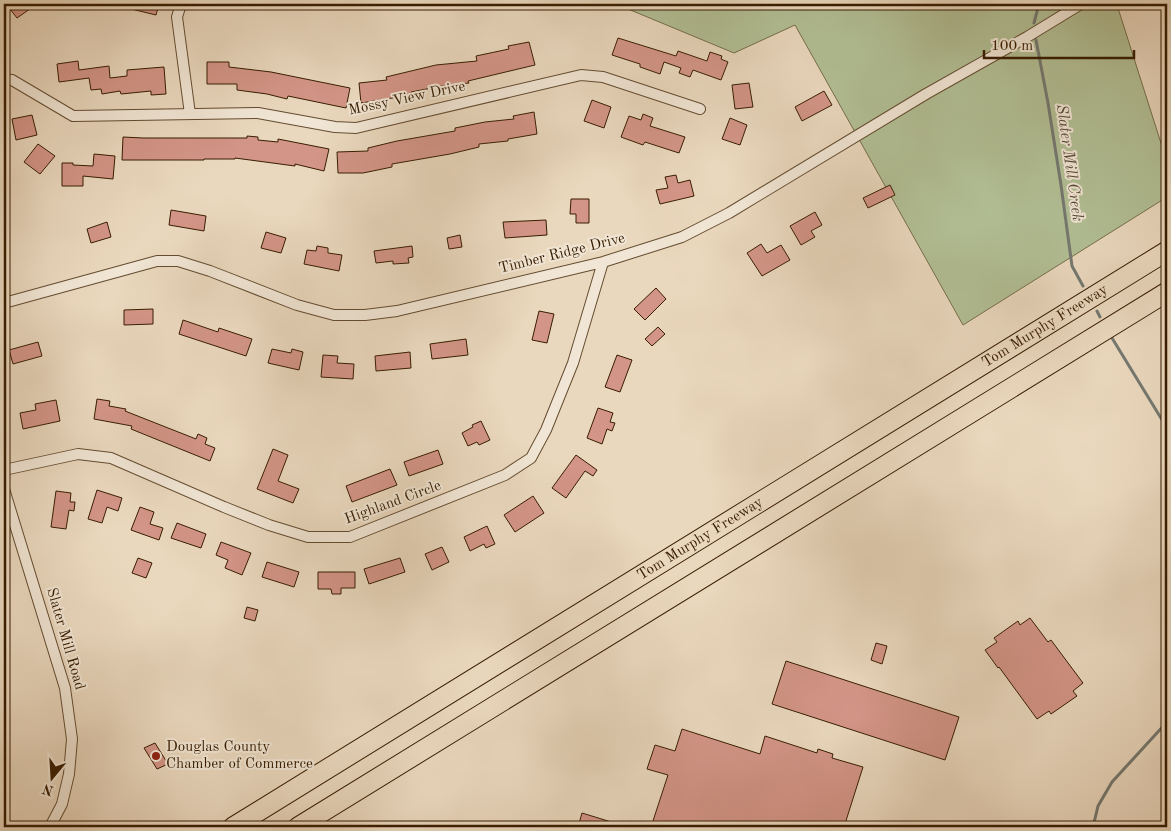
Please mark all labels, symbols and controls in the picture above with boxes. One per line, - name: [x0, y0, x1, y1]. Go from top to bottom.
- scale bar: [984, 28, 1134, 60]
- text: 100 m: [991, 39, 1033, 54]
- street label: Mossy View Drive: [347, 79, 467, 119]
- water label: Slater Mill Creek: [1053, 103, 1085, 223]
- street label: Timber Ridge Drive: [497, 231, 627, 277]
- street label: Tom Murphy Freeway: [980, 282, 1110, 371]
- street label: Highland Circle: [343, 479, 443, 527]
- street label: Tom Murphy Freeway: [635, 494, 766, 583]
- street label: Slater Mill Road: [43, 586, 87, 692]
- place label: Douglas County Chamber of Commerce: [166, 740, 313, 772]
- marker: Douglas County Chamber of Commerce: [150, 750, 162, 762]
- north arrow: [28, 754, 78, 804]
- text: N: [41, 781, 56, 798]

